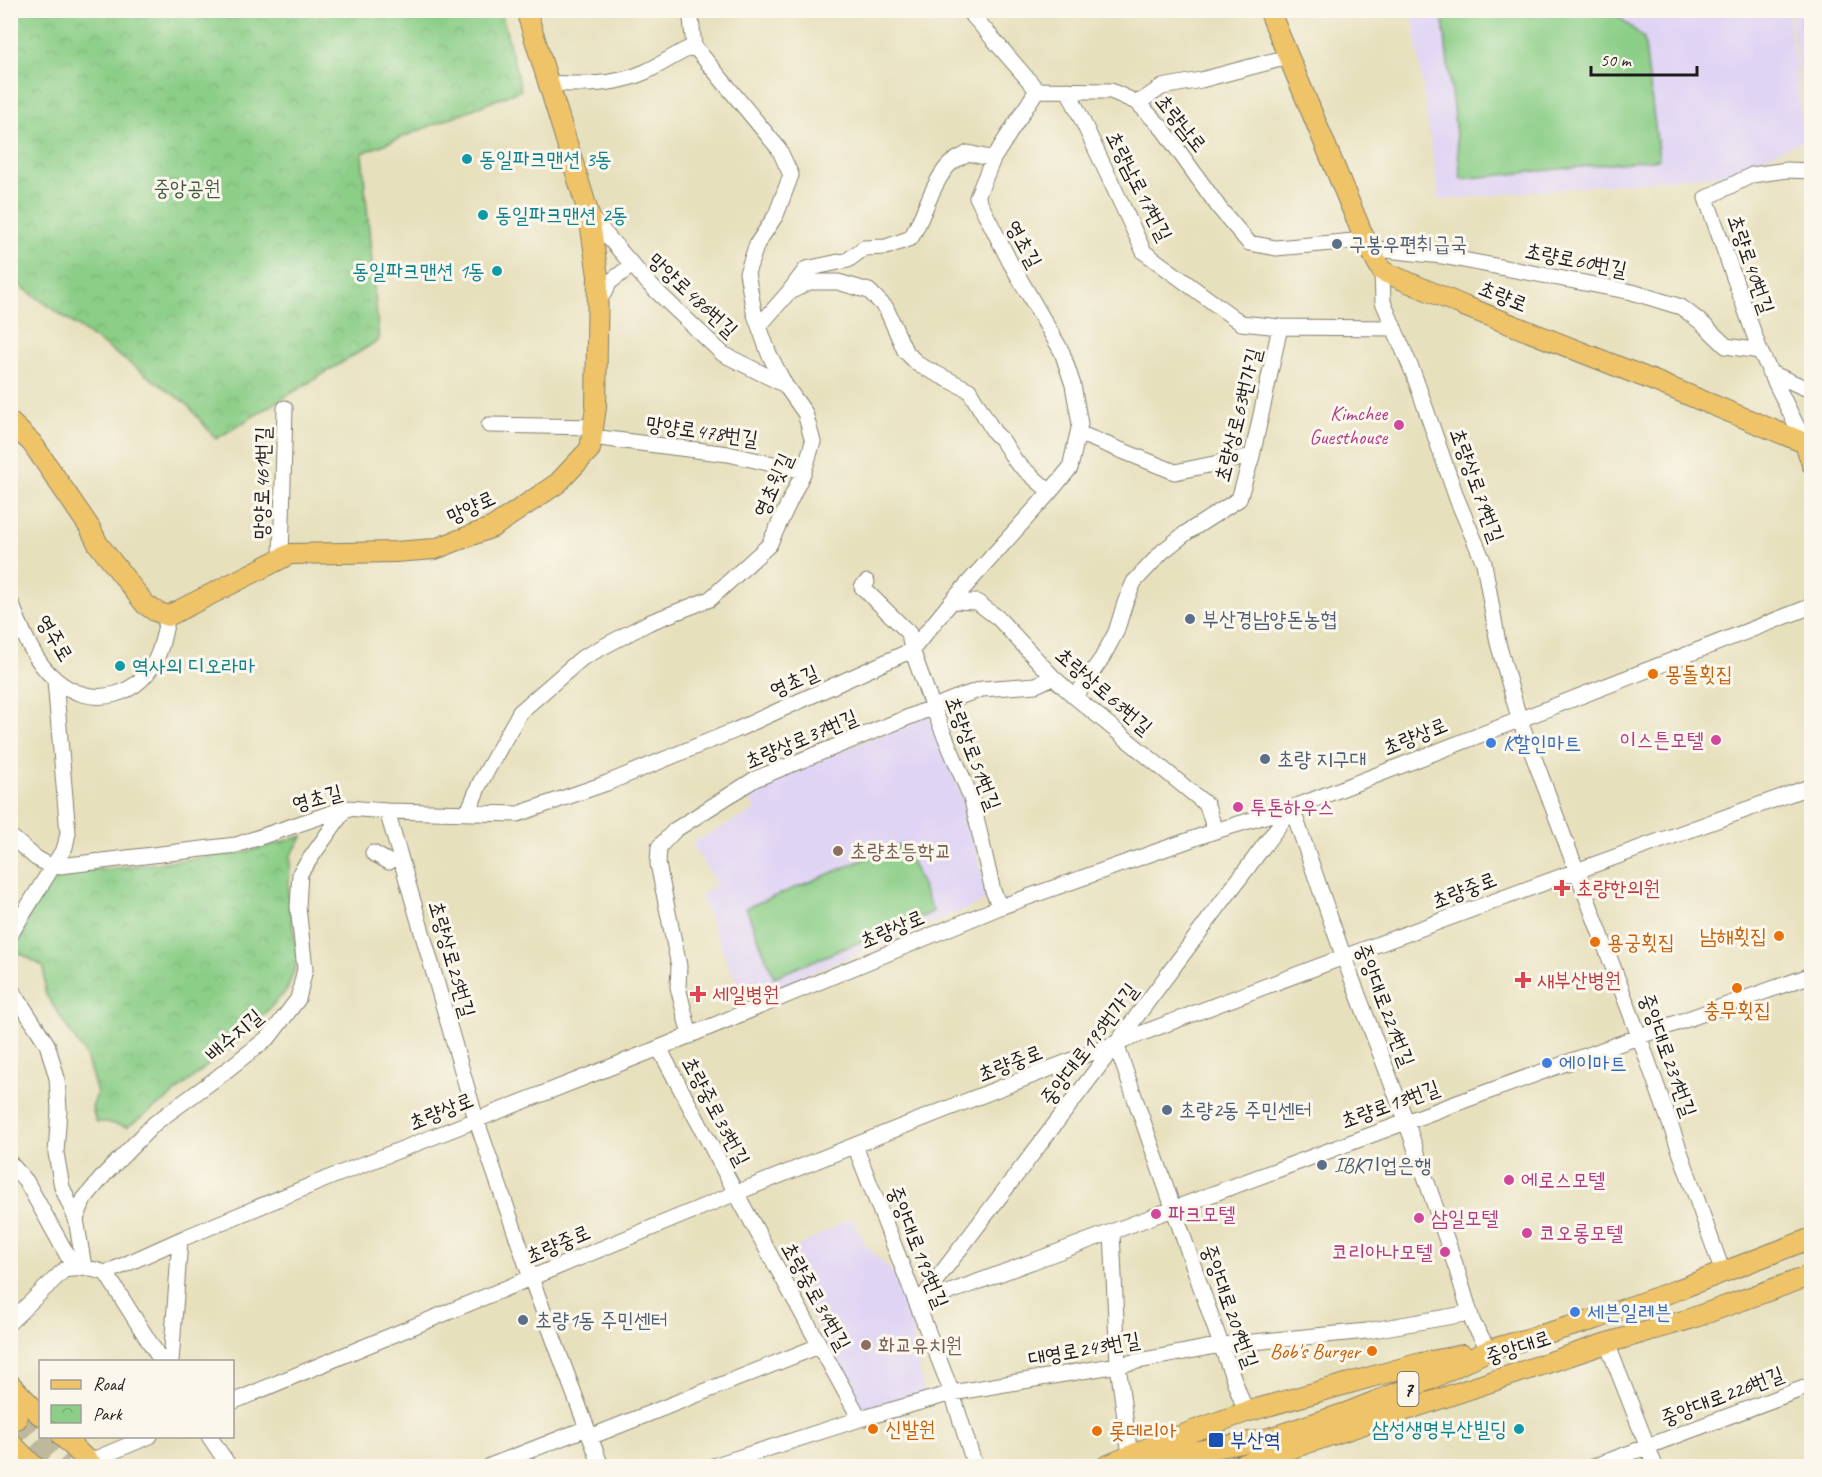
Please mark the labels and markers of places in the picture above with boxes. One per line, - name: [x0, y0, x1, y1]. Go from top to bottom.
- place label: 동일파크맨션 3동: [479, 146, 612, 172]
- marker: 동일파크맨션 3동: [460, 152, 474, 166]
- place label: 동일파크맨션 2동: [495, 202, 628, 228]
- marker: 동일파크맨션 2동: [476, 208, 490, 222]
- place label: 구봉우편취급국: [1349, 231, 1467, 257]
- marker: 구봉우편취급국: [1330, 237, 1344, 251]
- place label: 동일파크맨션 1동: [352, 258, 485, 284]
- marker: 동일파크맨션 1동: [490, 264, 504, 278]
- place label: Kimchee Guesthouse: [1309, 400, 1388, 450]
- marker: Kimchee Guesthouse: [1392, 418, 1406, 432]
- place label: 부산경남양돈농협: [1202, 606, 1337, 632]
- marker: 부산경남양돈농협: [1183, 612, 1197, 626]
- place label: 역사의 디오라마: [132, 653, 255, 679]
- marker: 역사의 디오라마: [113, 659, 127, 673]
- place label: 몽돌횟집: [1665, 661, 1733, 687]
- marker: 몽돌횟집: [1646, 667, 1660, 681]
- place label: 이스튼모텔: [1620, 727, 1704, 753]
- place label: K할인마트: [1503, 730, 1581, 756]
- marker: 이스튼모텔: [1709, 733, 1723, 747]
- marker: K할인마트: [1484, 736, 1498, 750]
- place label: 초량 지구대: [1277, 746, 1367, 772]
- marker: 초량 지구대: [1258, 752, 1272, 766]
- place label: 투톤하우스: [1250, 794, 1335, 820]
- marker: 투톤하우스: [1231, 800, 1245, 814]
- place label: 초량초등학교: [850, 838, 951, 864]
- marker: 초량초등학교: [831, 844, 845, 858]
- place label: 초량한의원: [1576, 875, 1661, 901]
- marker: 초량한의원: [1553, 879, 1571, 897]
- place label: 남해횟집: [1699, 923, 1767, 949]
- place label: 용궁횟집: [1607, 929, 1675, 955]
- marker: 남해횟집: [1772, 929, 1786, 943]
- marker: 용궁횟집: [1588, 935, 1602, 949]
- place label: 새부산병원: [1537, 967, 1622, 993]
- marker: 새부산병원: [1514, 971, 1532, 989]
- place label: 세일병원: [712, 981, 780, 1007]
- marker: 충무횟집: [1730, 981, 1744, 995]
- marker: 세일병원: [689, 985, 707, 1003]
- place label: 충무횟집: [1703, 997, 1771, 1023]
- place label: 에이마트: [1559, 1050, 1627, 1076]
- marker: 에이마트: [1540, 1056, 1554, 1070]
- place label: 초량2동 주민센터: [1179, 1097, 1312, 1123]
- marker: 초량2동 주민센터: [1160, 1103, 1174, 1117]
- place label: IBK기업은행: [1334, 1152, 1431, 1178]
- marker: IBK기업은행: [1315, 1158, 1329, 1172]
- place label: 에로스모텔: [1521, 1167, 1606, 1193]
- marker: 에로스모텔: [1502, 1173, 1516, 1187]
- place label: 파크모텔: [1168, 1201, 1236, 1227]
- place label: 삼일모텔: [1431, 1205, 1499, 1231]
- marker: 파크모텔: [1149, 1207, 1163, 1221]
- marker: 삼일모텔: [1412, 1211, 1426, 1225]
- place label: 코오롱모텔: [1539, 1220, 1624, 1246]
- marker: 코오롱모텔: [1520, 1226, 1534, 1240]
- place label: 코리아나모텔: [1332, 1239, 1433, 1265]
- marker: 코리아나모텔: [1438, 1245, 1452, 1259]
- place label: 세븐일레븐: [1587, 1299, 1672, 1325]
- marker: 세븐일레븐: [1568, 1305, 1582, 1319]
- place label: 초량1동 주민센터: [535, 1307, 668, 1333]
- marker: 초량1동 주민센터: [516, 1313, 530, 1327]
- place label: 화교유치원: [878, 1332, 963, 1358]
- marker: 화교유치원: [859, 1338, 873, 1352]
- place label: Bob's Burger: [1270, 1338, 1362, 1364]
- marker: Bob's Burger: [1365, 1344, 1379, 1358]
- place label: 신발원: [885, 1416, 936, 1442]
- place label: 삼성생명부산빌딩: [1372, 1416, 1507, 1442]
- place label: 롯데리아: [1109, 1418, 1177, 1444]
- marker: 신발원: [866, 1422, 880, 1436]
- marker: 삼성생명부산빌딩: [1512, 1422, 1526, 1436]
- marker: 롯데리아: [1090, 1424, 1104, 1438]
- place label: 부산역: [1230, 1427, 1281, 1453]
- marker: 부산역: [1207, 1431, 1225, 1449]

